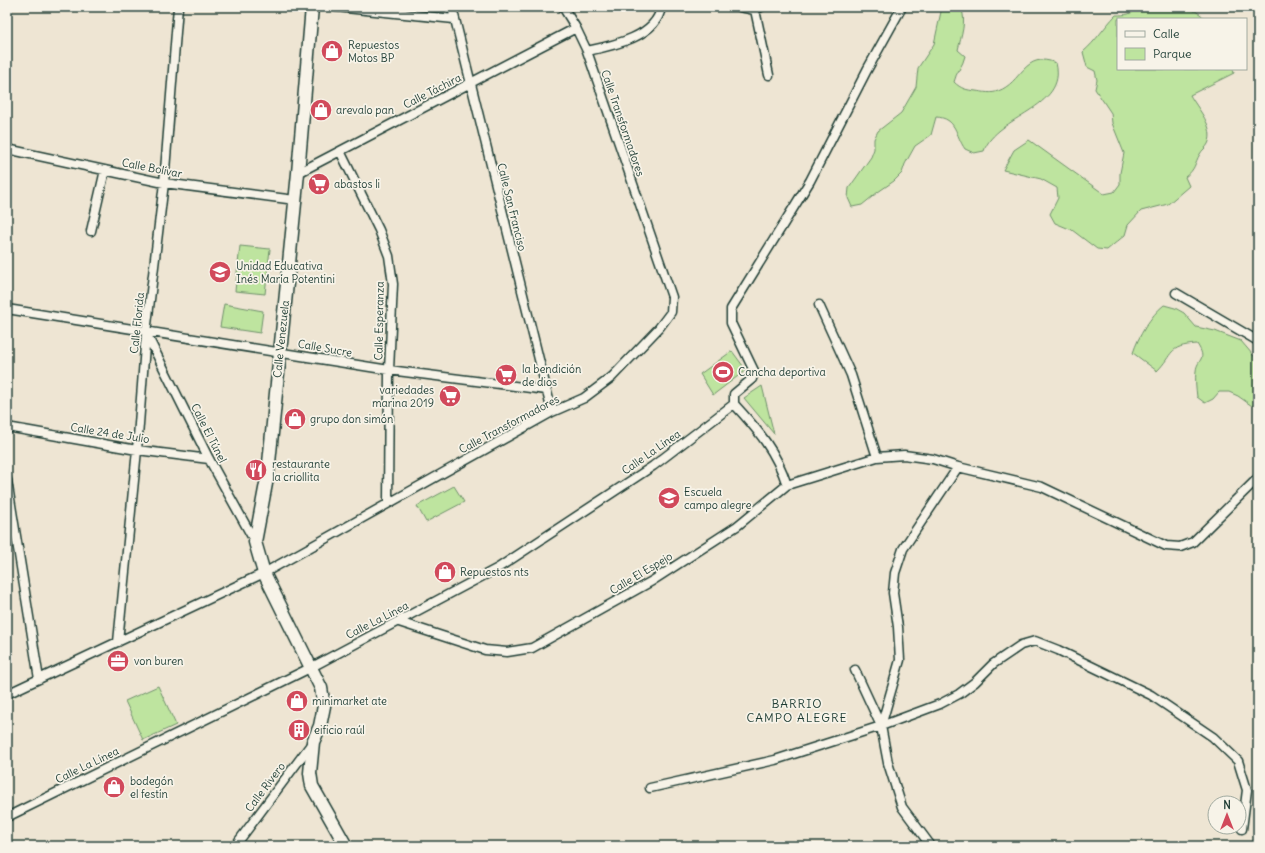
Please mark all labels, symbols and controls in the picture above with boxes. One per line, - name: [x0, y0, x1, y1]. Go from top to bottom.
- legend: [1117, 18, 1247, 70]
- text: Calle: [1153, 26, 1180, 41]
- shop icon: Repuestos Motos BP: [319, 38, 345, 64]
- place label: Repuestos Motos BP: [348, 38, 399, 65]
- text: Parque: [1153, 46, 1192, 61]
- street label: Calle Transformadores: [598, 68, 648, 178]
- street label: Calle Táchira: [401, 70, 463, 112]
- shop icon: arevalo pan: [308, 97, 334, 123]
- place label: arevalo pan: [336, 103, 394, 117]
- street label: Calle Bolívar: [121, 155, 184, 181]
- street label: Calle San Franciso: [494, 161, 530, 253]
- supermarket icon: abastos li: [306, 171, 332, 197]
- place label: abastos li: [334, 177, 380, 191]
- school or university icon: Unidad Educativa Inés María Potentini: [207, 259, 233, 285]
- place label: Unidad Educativa Inés María Potentini: [236, 259, 335, 286]
- street label: Calle Esperanza: [371, 281, 387, 361]
- street label: Calle Florida: [127, 292, 147, 354]
- street label: Calle Venezuela: [270, 300, 292, 378]
- street label: Calle Sucre: [297, 336, 353, 360]
- sports icon: Cancha deportiva: [710, 359, 736, 385]
- supermarket icon: la bendición de dios: [493, 362, 519, 388]
- place label: la bendición de dios: [522, 362, 581, 389]
- place label: Cancha deportiva: [738, 365, 826, 379]
- place label: variedades marina 2019: [372, 383, 434, 410]
- supermarket icon: variedades marina 2019: [437, 383, 463, 409]
- street label: Calle Transformadores: [456, 392, 562, 456]
- street label: Calle El Túnel: [188, 401, 230, 465]
- shop icon: grupo don simón: [282, 406, 308, 432]
- place label: grupo don simón: [310, 412, 393, 426]
- street label: Calle 24 de Julio: [69, 420, 151, 446]
- street label: Calle La Línea: [619, 427, 683, 477]
- restaurant icon: restaurante la criollita: [243, 457, 269, 483]
- place label: restaurante la criollita: [272, 457, 330, 484]
- school or university icon: Escuela campo alegre: [656, 485, 682, 511]
- place label: Escuela campo alegre: [684, 485, 751, 512]
- street label: Calle El Espejo: [607, 549, 675, 597]
- shop icon: Repuestos nts: [432, 559, 458, 585]
- place label: Repuestos nts: [460, 565, 529, 579]
- street label: Calle La Línea: [343, 598, 411, 642]
- office icon: von buren: [105, 648, 131, 674]
- place label: von buren: [134, 654, 183, 668]
- shop icon: minimarket ate: [284, 688, 310, 714]
- place label: minimarket ate: [312, 694, 387, 708]
- district label: BARRIO CAMPO ALEGRE: [746, 696, 848, 725]
- building icon: eificio raúl: [286, 717, 312, 743]
- place label: eificio raúl: [314, 723, 365, 737]
- street label: Calle La Línea: [53, 744, 121, 786]
- street label: Calle Rivero: [242, 760, 288, 814]
- shop icon: bodegón el festín: [101, 774, 127, 800]
- place label: bodegón el festín: [130, 774, 173, 801]
- north arrow: [1207, 795, 1247, 835]
- text: N: [1223, 798, 1231, 812]

